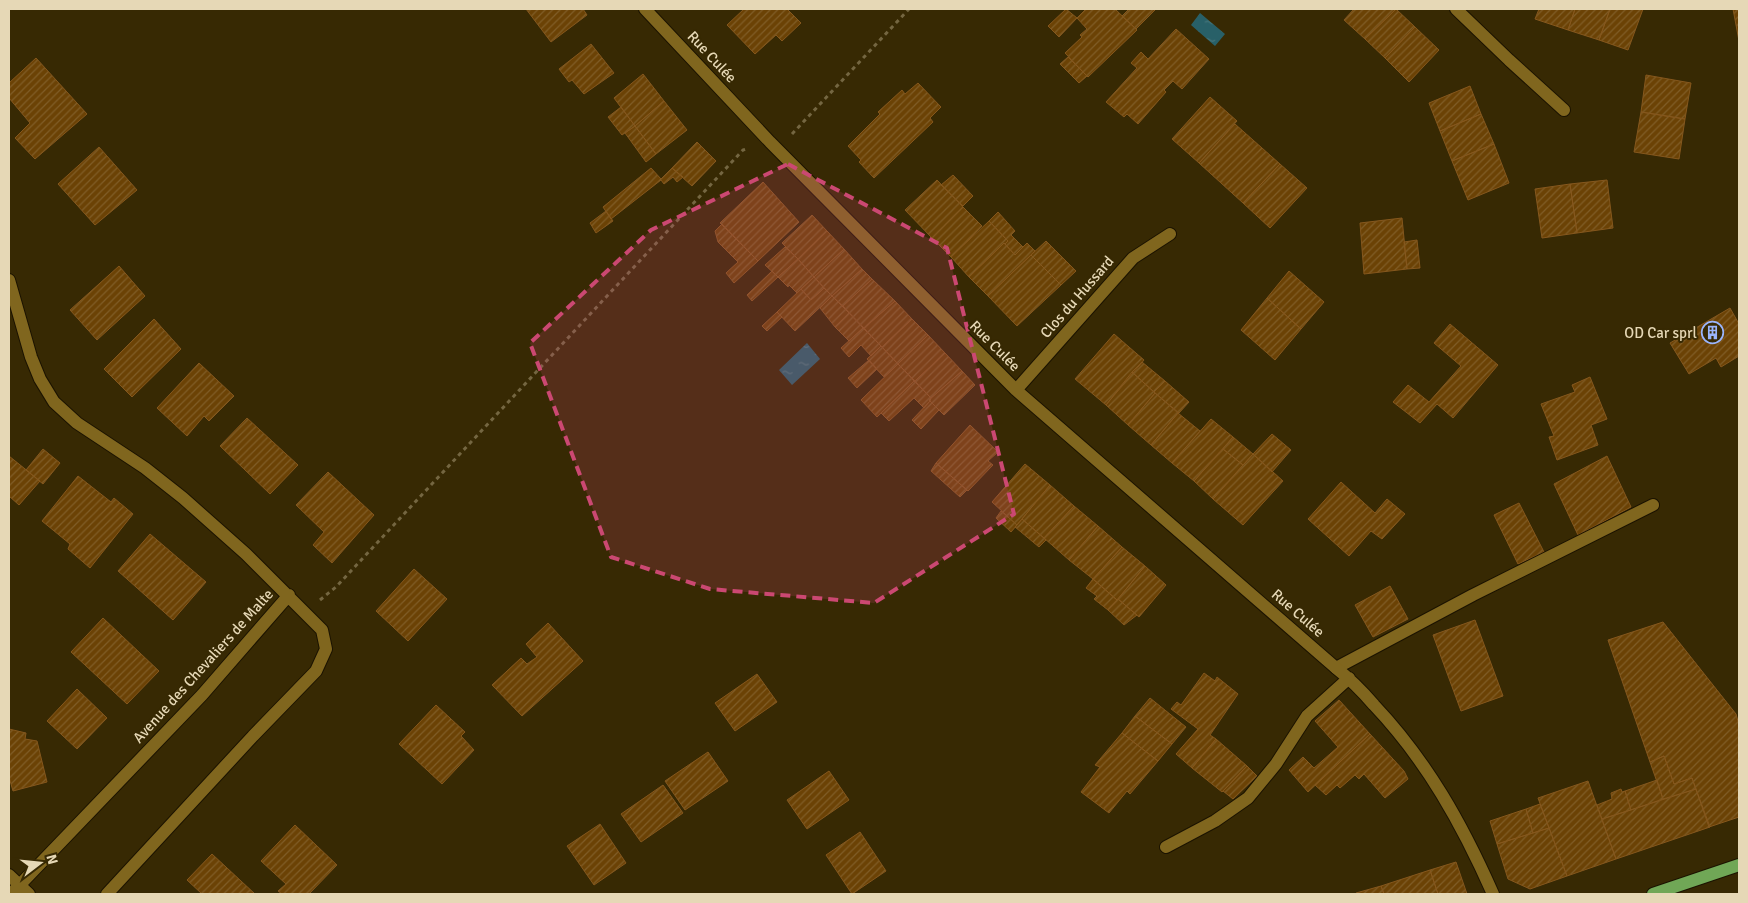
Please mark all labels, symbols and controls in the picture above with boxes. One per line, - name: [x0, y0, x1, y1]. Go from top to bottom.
- street label: Rue Culée: [684, 27, 740, 87]
- street label: Clos du Hussard: [1036, 252, 1118, 342]
- street label: Rue Culée: [966, 317, 1024, 375]
- building icon: OD Car sprl: [1701, 321, 1725, 345]
- place label: OD Car sprl: [1624, 324, 1697, 342]
- street label: Avenue des Chevaliers de Malte: [129, 585, 277, 747]
- street label: Rue Culée: [1268, 585, 1328, 641]
- north arrow: [15, 838, 65, 888]
- text: N: [43, 853, 62, 867]

